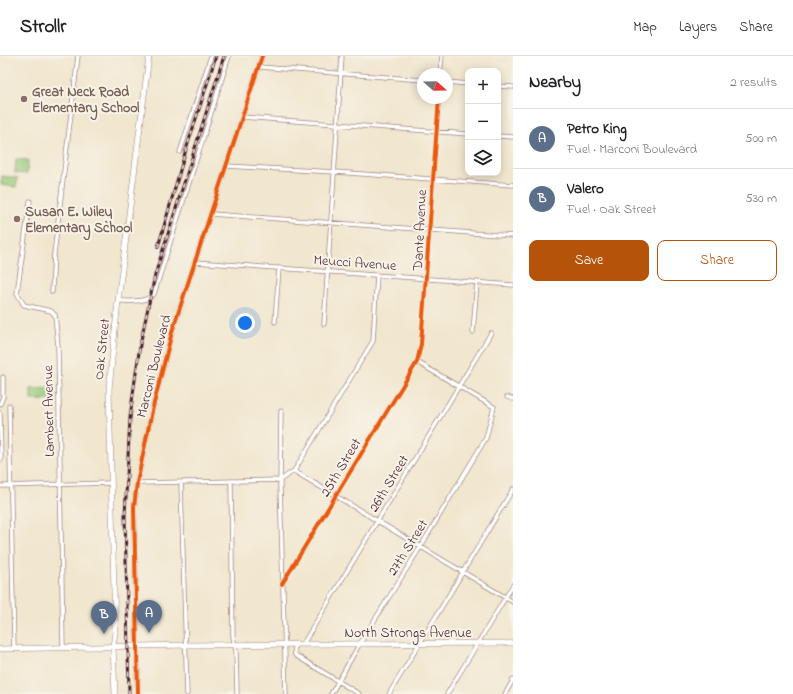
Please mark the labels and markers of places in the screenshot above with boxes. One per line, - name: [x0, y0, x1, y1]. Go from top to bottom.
- place label: Great Neck Road Elementary School: [32, 82, 140, 121]
- marker: Great Neck Road Elementary School: [19, 94, 29, 104]
- place label: Susan E. Wiley Elementary School: [25, 202, 133, 241]
- marker: Susan E. Wiley Elementary School: [12, 214, 22, 224]
- pin: A: [136, 600, 162, 633]
- pin: B: [91, 601, 117, 634]

